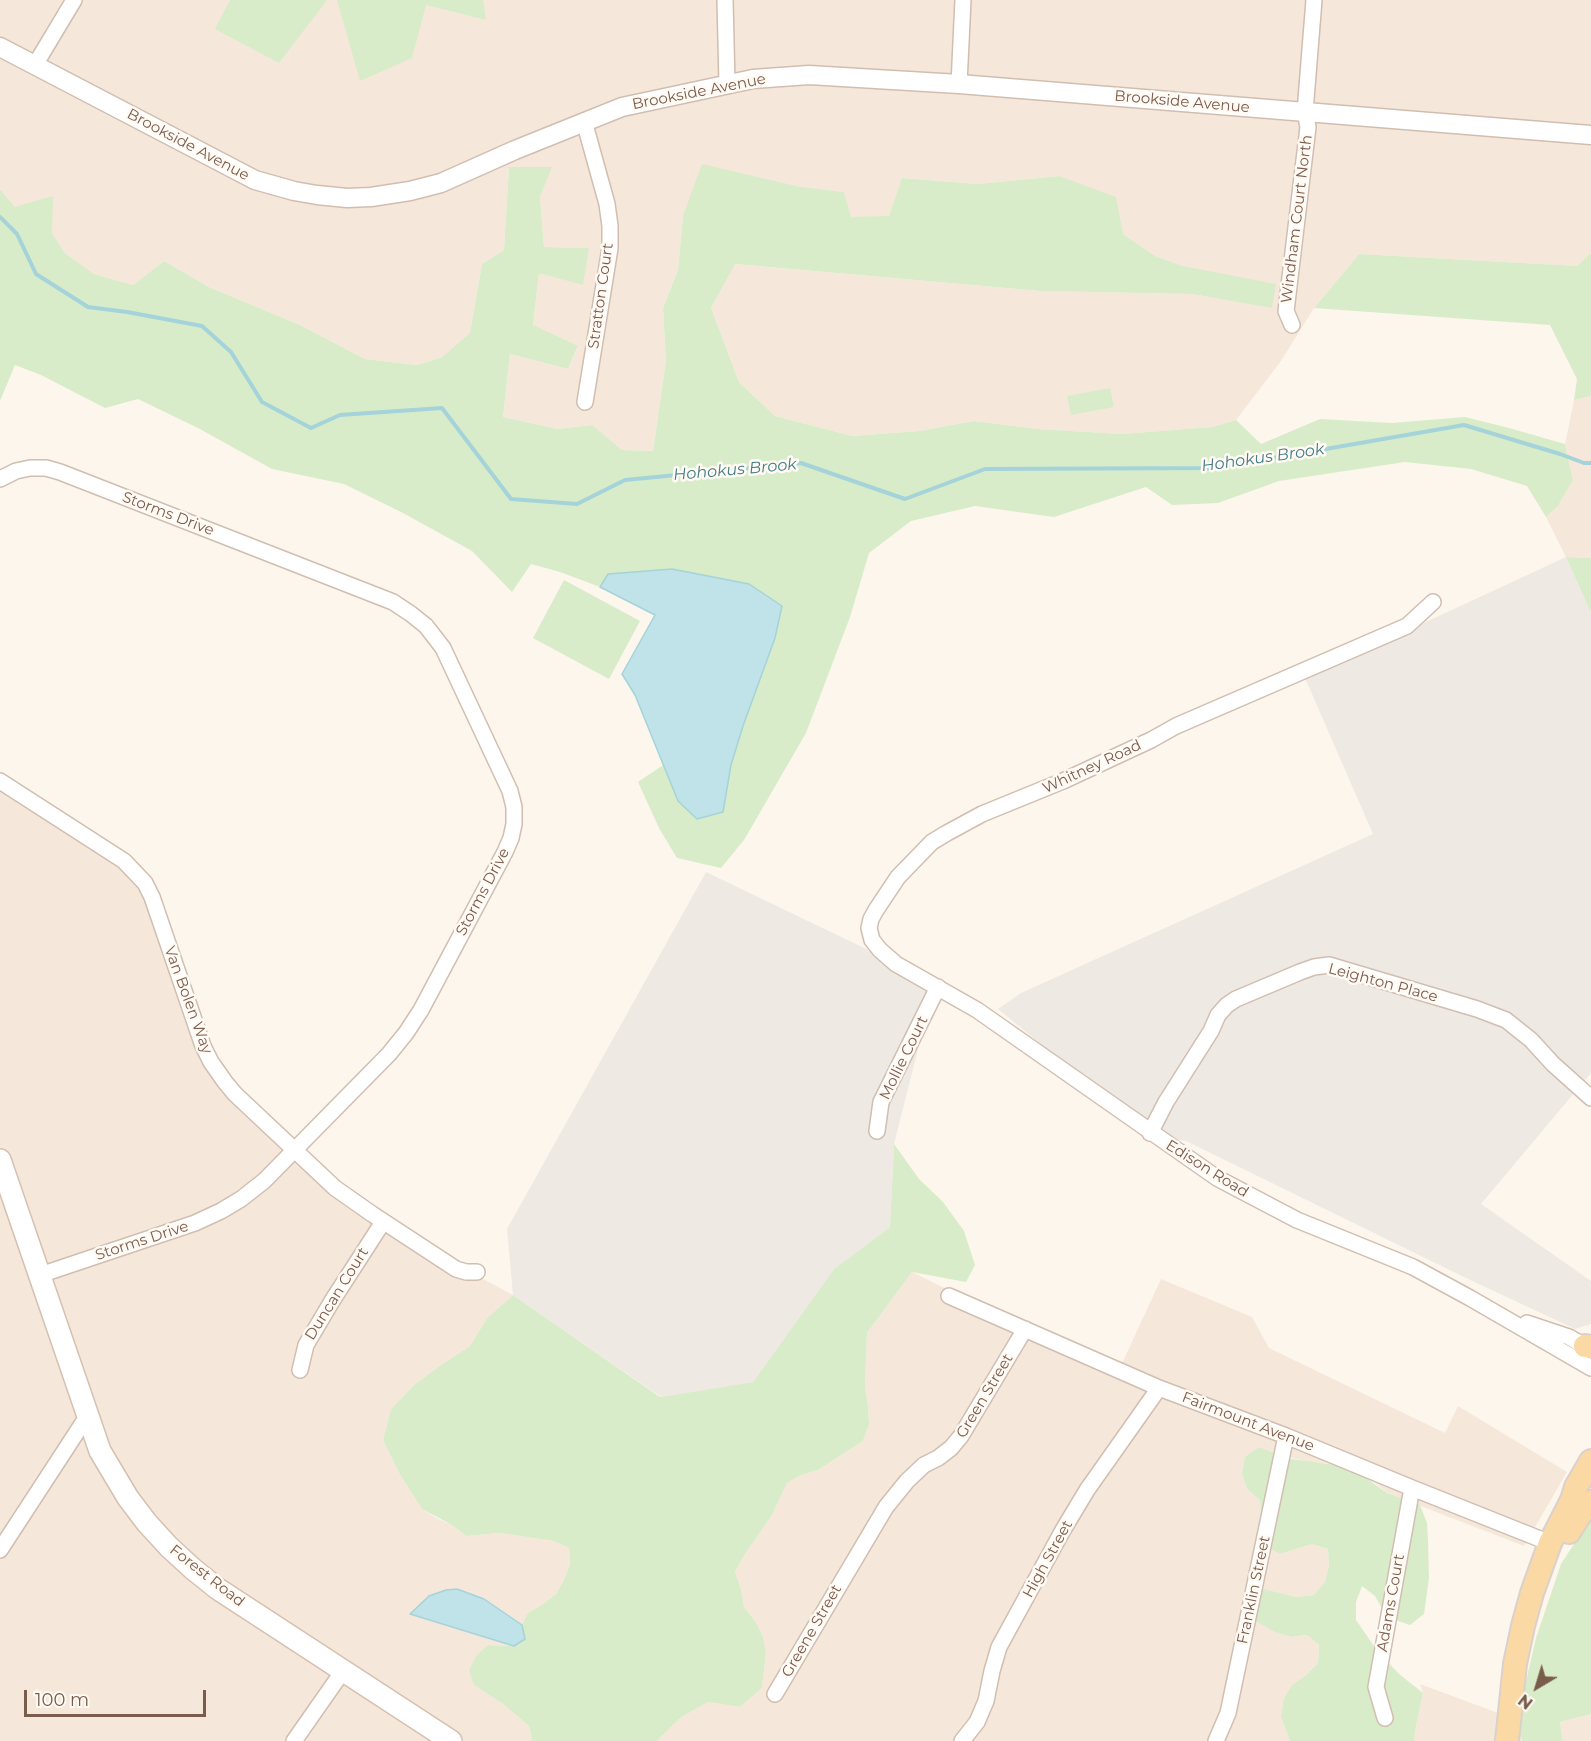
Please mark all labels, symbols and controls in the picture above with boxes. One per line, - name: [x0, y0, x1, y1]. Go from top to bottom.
- street label: Brookside Avenue: [631, 70, 767, 114]
- street label: Brookside Avenue: [1114, 87, 1250, 117]
- street label: Brookside Avenue: [124, 105, 252, 185]
- street label: Windham Court North: [1278, 134, 1316, 304]
- street label: Stratton Court: [585, 242, 617, 350]
- water label: Hohokus Brook: [1200, 440, 1326, 476]
- water label: Hohokus Brook: [672, 455, 798, 485]
- street label: Storms Drive: [120, 488, 216, 540]
- street label: Whitney Road: [1040, 736, 1144, 798]
- street label: Storms Drive: [452, 845, 514, 939]
- street label: Van Bolen Way: [160, 944, 216, 1056]
- street label: Leighton Place: [1326, 960, 1440, 1006]
- street label: Mollie Court: [876, 1013, 932, 1103]
- street label: Edison Road: [1162, 1136, 1252, 1202]
- street label: Storms Drive: [93, 1217, 191, 1265]
- street label: Duncan Court: [301, 1244, 373, 1344]
- street label: Green Street: [953, 1351, 1017, 1441]
- street label: Fairmount Avenue: [1179, 1388, 1317, 1456]
- street label: High Street: [1019, 1517, 1077, 1601]
- street label: Franklin Street: [1234, 1534, 1274, 1646]
- street label: Forest Road: [166, 1541, 248, 1611]
- street label: Adams Court: [1374, 1553, 1408, 1653]
- street label: Greene Street: [778, 1581, 846, 1681]
- north arrow: [1507, 1657, 1567, 1717]
- scale bar: [27, 1678, 208, 1716]
- text: 100 m: [35, 1689, 89, 1711]
- text: N: [1515, 1690, 1537, 1713]

